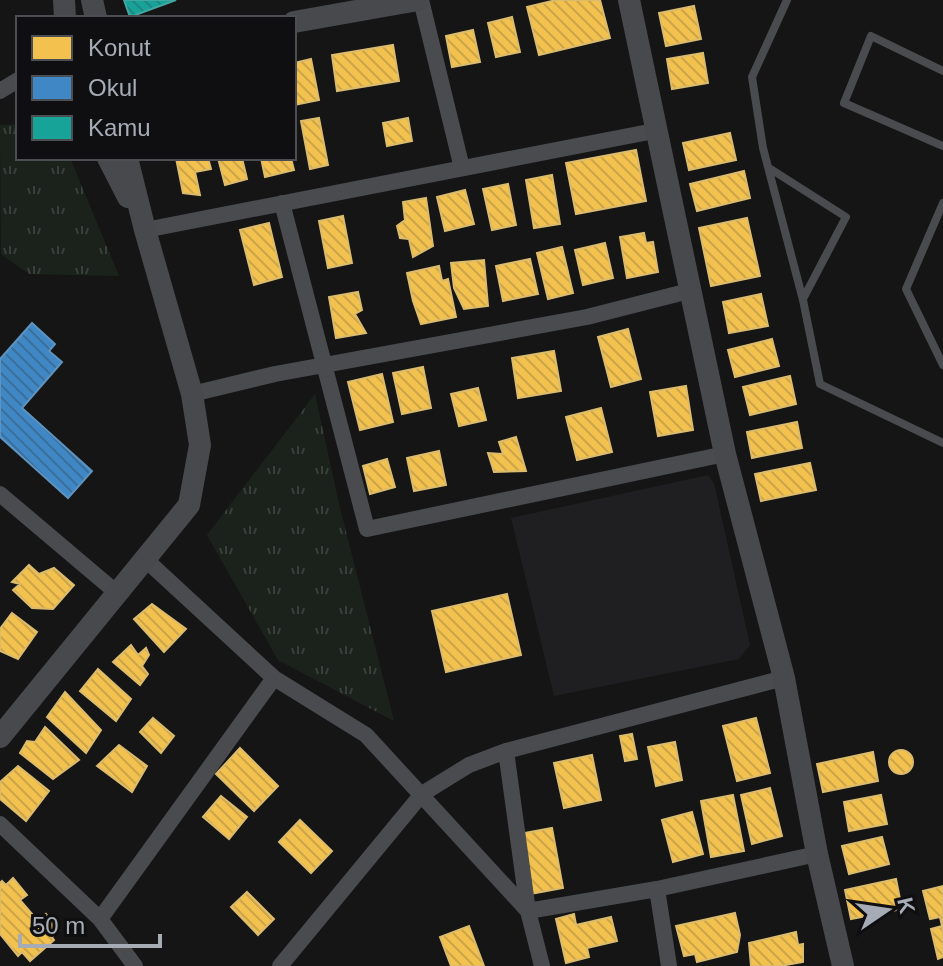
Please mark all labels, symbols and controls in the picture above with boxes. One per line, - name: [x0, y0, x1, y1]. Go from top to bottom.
- legend: [16, 16, 296, 160]
- text: Konut: [88, 34, 151, 61]
- text: Okul: [88, 74, 137, 101]
- text: Kamu: [88, 114, 151, 141]
- north arrow: [847, 870, 927, 950]
- text: K: [892, 895, 920, 916]
- scale bar: [20, 898, 160, 948]
- text: 50 m: [32, 912, 85, 939]

